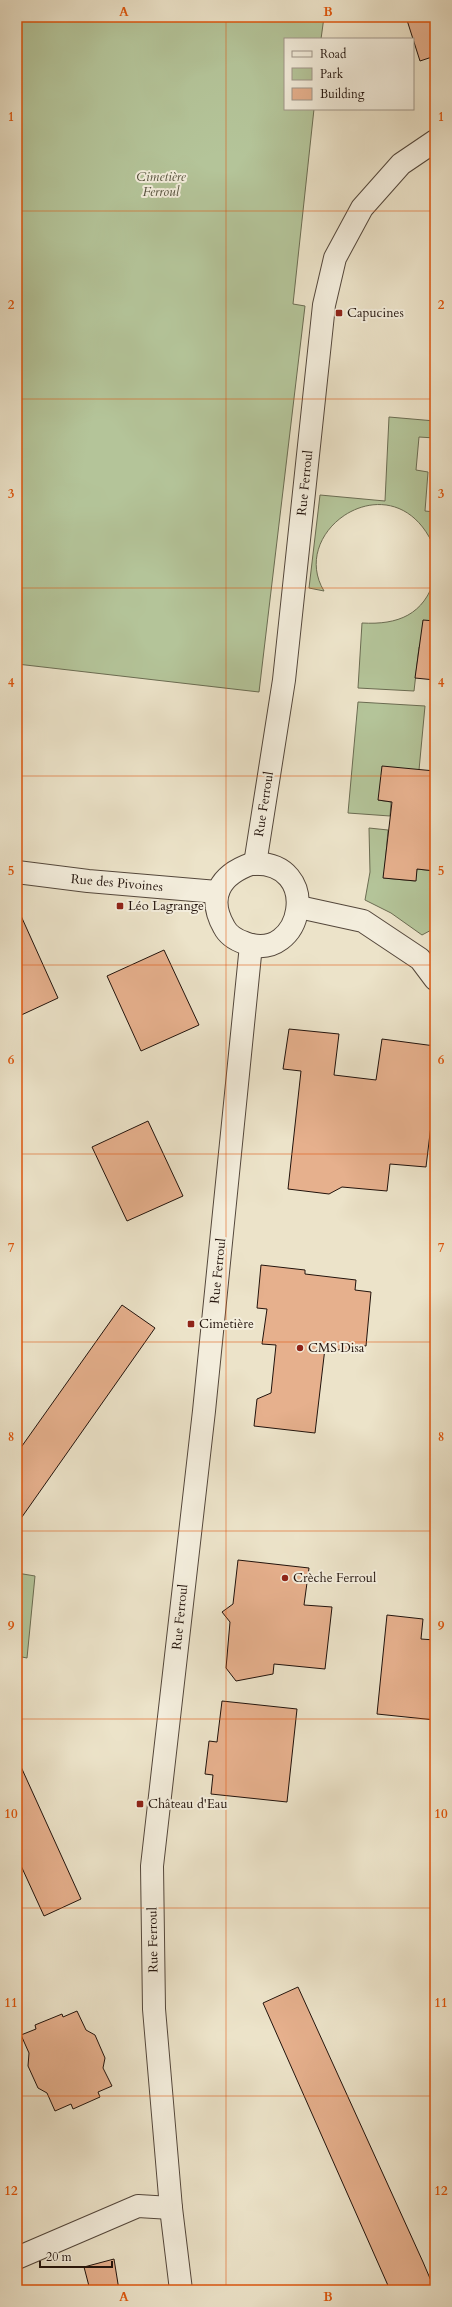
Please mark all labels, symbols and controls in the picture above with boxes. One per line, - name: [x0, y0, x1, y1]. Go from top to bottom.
- text: A: [119, 3, 129, 21]
- text: B: [323, 3, 333, 21]
- legend: [284, 38, 414, 110]
- text: Road: [320, 46, 347, 62]
- text: Park: [320, 66, 344, 82]
- text: Building: [320, 86, 365, 102]
- text: 1: [8, 108, 14, 126]
- text: 1: [438, 108, 444, 126]
- park label: Cimetière Ferroul: [136, 168, 187, 201]
- text: 2: [8, 296, 15, 314]
- text: 2: [438, 296, 445, 314]
- place label: Capucines: [347, 304, 404, 322]
- marker: Capucines: [334, 308, 344, 318]
- street label: Rue Ferroul: [293, 449, 317, 517]
- text: 3: [8, 485, 15, 503]
- text: 3: [438, 485, 445, 503]
- text: 4: [8, 674, 15, 692]
- text: 4: [438, 674, 445, 692]
- street label: Rue Ferroul: [250, 769, 278, 838]
- text: 5: [8, 862, 14, 880]
- text: 5: [438, 862, 444, 880]
- street label: Rue des Pivoines: [70, 870, 164, 896]
- place label: Léo Lagrange: [128, 897, 204, 915]
- marker: Léo Lagrange: [115, 901, 125, 911]
- text: 6: [8, 1051, 15, 1069]
- text: 6: [438, 1051, 445, 1069]
- street label: Rue Ferroul: [206, 1237, 230, 1305]
- text: 7: [8, 1239, 15, 1257]
- text: 7: [438, 1239, 445, 1257]
- place label: Cimetière: [199, 1315, 254, 1333]
- marker: Cimetière: [186, 1319, 196, 1329]
- place label: CMS Disa: [308, 1339, 365, 1357]
- marker: CMS Disa: [295, 1343, 305, 1353]
- text: 8: [8, 1428, 14, 1446]
- text: 8: [438, 1428, 444, 1446]
- place label: Crèche Ferroul: [293, 1569, 377, 1587]
- marker: Crèche Ferroul: [280, 1573, 290, 1583]
- street label: Rue Ferroul: [168, 1583, 192, 1651]
- text: 9: [8, 1617, 15, 1635]
- text: 9: [438, 1617, 445, 1635]
- place label: Château d'Eau: [148, 1795, 228, 1813]
- marker: Château d'Eau: [135, 1799, 145, 1809]
- text: 10: [4, 1805, 18, 1823]
- text: 10: [434, 1805, 448, 1823]
- street label: Rue Ferroul: [143, 1906, 163, 1973]
- text: 11: [4, 1994, 18, 2012]
- text: 11: [434, 1994, 448, 2012]
- text: 12: [4, 2182, 18, 2200]
- text: 12: [434, 2182, 448, 2200]
- scale bar: [40, 2243, 112, 2269]
- text: 20 m: [46, 2249, 73, 2265]
- text: A: [119, 2288, 129, 2306]
- text: B: [323, 2288, 333, 2306]

